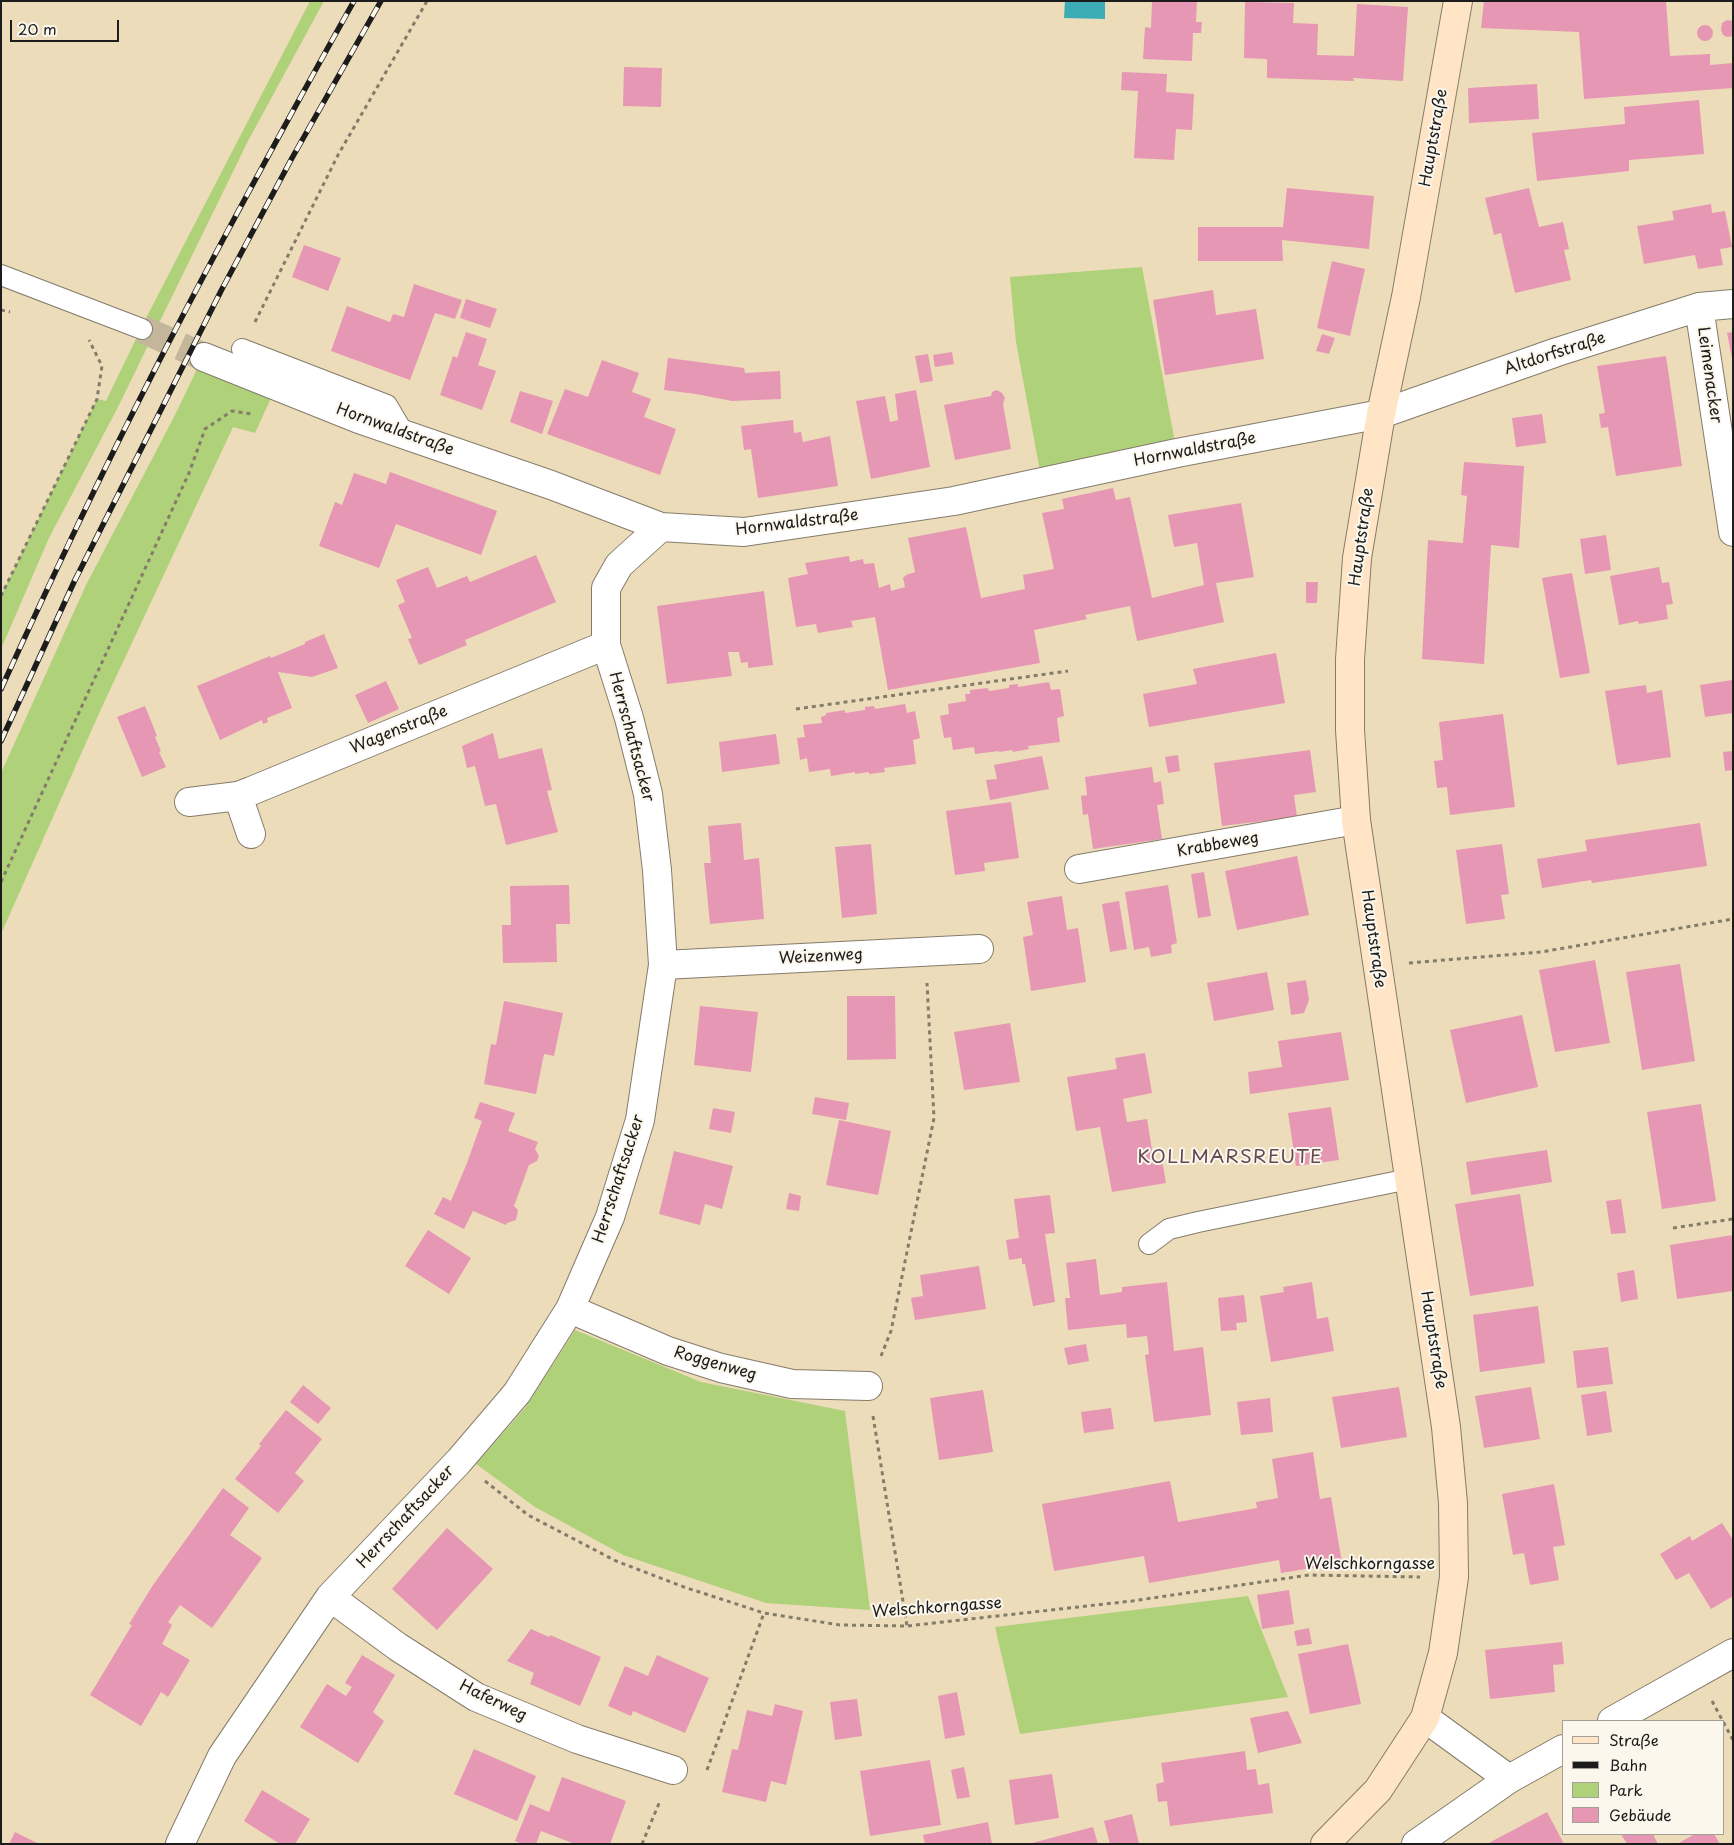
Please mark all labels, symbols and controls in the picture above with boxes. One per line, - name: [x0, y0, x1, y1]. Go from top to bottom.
- scale bar: [12, 10, 121, 42]
- text: 20 m: [18, 17, 57, 40]
- street label: Hauptstraße: [1416, 88, 1452, 188]
- street label: Leimenacker: [1693, 325, 1725, 425]
- street label: Altdorfstraße: [1502, 329, 1608, 379]
- street label: Hornwaldstraße: [334, 400, 456, 460]
- street label: Hornwaldstraße: [1132, 429, 1258, 471]
- street label: Hauptstraße: [1346, 487, 1378, 587]
- street label: Hornwaldstraße: [734, 506, 860, 540]
- street label: Herrschaftsacker: [604, 670, 658, 804]
- street label: Wagenstraße: [348, 702, 450, 758]
- street label: Krabbeweg: [1175, 828, 1261, 862]
- street label: Hauptstraße: [1357, 889, 1389, 989]
- street label: Weizenweg: [779, 945, 863, 969]
- street label: Herrschaftsacker: [589, 1112, 649, 1246]
- district label: KOLLMARSREUTE: [1139, 1147, 1321, 1169]
- street label: Hauptstraße: [1416, 1290, 1450, 1390]
- street label: Roggenweg: [671, 1343, 759, 1385]
- street label: Herrschaftsacker: [353, 1462, 459, 1572]
- street label: Welschkorngasse: [1305, 1555, 1435, 1575]
- street label: Welschkorngasse: [871, 1594, 1003, 1622]
- street label: Haferweg: [456, 1676, 530, 1726]
- legend: [1562, 1720, 1724, 1835]
- text: Straße: [1609, 1728, 1659, 1751]
- text: Bahn: [1609, 1753, 1647, 1776]
- text: Park: [1609, 1778, 1643, 1801]
- text: Gebäude: [1609, 1803, 1671, 1826]

